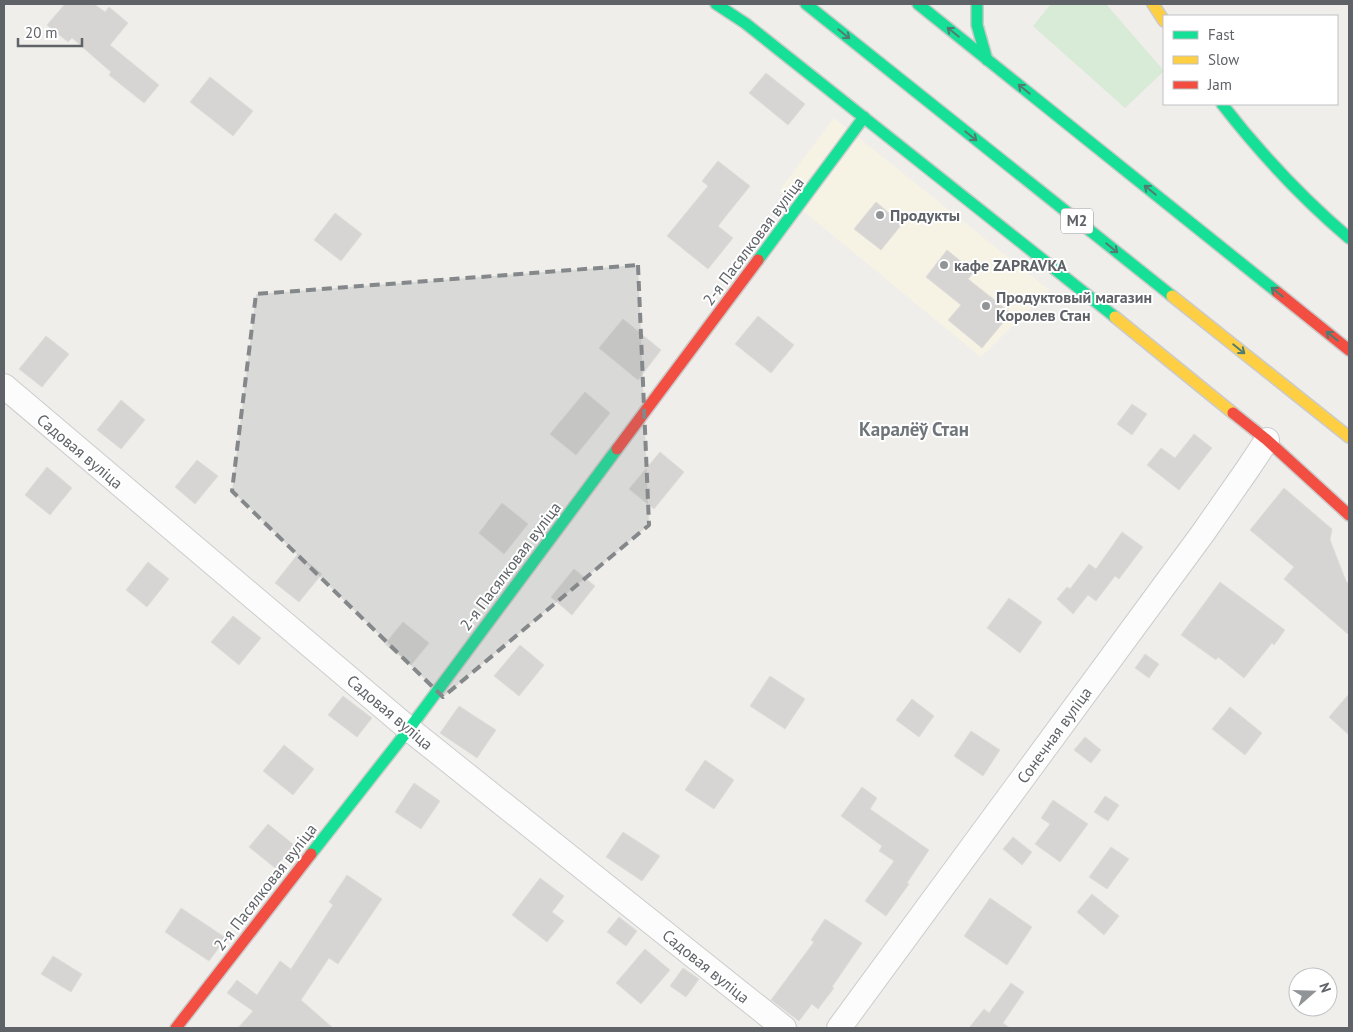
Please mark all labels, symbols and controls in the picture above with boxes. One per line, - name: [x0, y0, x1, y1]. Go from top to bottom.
- scale bar: [18, 15, 81, 47]
- legend: [1163, 15, 1338, 105]
- text: 20 m: [25, 23, 58, 42]
- text: Fast: [1208, 25, 1235, 44]
- one-way arrow: [947, 26, 960, 37]
- one-way arrow: [837, 29, 850, 40]
- text: Slow: [1208, 50, 1239, 69]
- text: Jam: [1207, 75, 1232, 94]
- one-way arrow: [1017, 83, 1030, 94]
- one-way arrow: [964, 130, 977, 141]
- street label: 2-я Пасялковая вуліца: [698, 173, 808, 309]
- one-way arrow: [1144, 185, 1157, 196]
- place label: Продукты: [890, 205, 960, 225]
- road number: М2: [1061, 208, 1093, 234]
- marker: Продукты: [874, 209, 886, 221]
- one-way arrow: [1105, 242, 1118, 253]
- place label: кафе ZAPRAVKA: [954, 255, 1067, 275]
- marker: кафе ZAPRAVKA: [938, 259, 950, 271]
- one-way arrow: [1271, 286, 1284, 297]
- place label: Продуктовый магазин Королев Стан: [996, 287, 1152, 325]
- marker: Продуктовый магазин Королев Стан: [980, 300, 992, 312]
- one-way arrow: [1325, 331, 1339, 341]
- one-way arrow: [1232, 344, 1245, 355]
- street label: Садовая вуліца: [33, 409, 127, 493]
- district label: Каралёў Стан: [859, 417, 969, 441]
- street label: 2-я Пасялковая вуліца: [455, 498, 565, 634]
- street label: Садовая вуліца: [343, 670, 437, 754]
- street label: Сонечная вуліца: [1012, 683, 1096, 787]
- street label: 2-я Пасялковая вуліца: [209, 819, 321, 955]
- street label: Садовая вуліца: [658, 925, 754, 1007]
- north arrow: [1288, 967, 1338, 1017]
- text: N: [1315, 980, 1335, 995]

